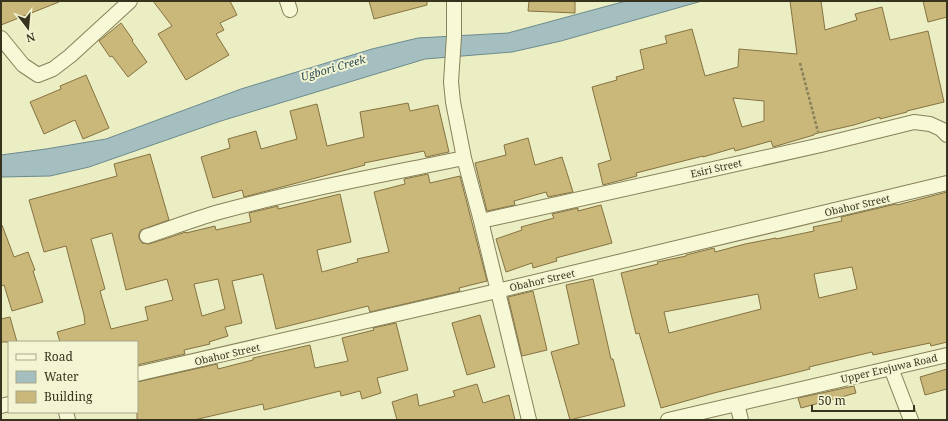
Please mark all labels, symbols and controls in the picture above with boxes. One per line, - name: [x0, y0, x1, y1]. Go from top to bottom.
- north arrow: [8, 8, 48, 48]
- text: N: [24, 30, 37, 47]
- water label: Ugbori Creek: [299, 51, 368, 84]
- street label: Esiri Street: [689, 155, 744, 181]
- street label: Obahor Street: [823, 191, 891, 219]
- street label: Obahor Street: [508, 266, 576, 294]
- street label: Obahor Street: [193, 340, 261, 368]
- legend: [8, 341, 138, 413]
- text: Road: [44, 348, 74, 365]
- street label: Upper Erejuwa Road: [839, 350, 939, 386]
- text: Water: [44, 368, 79, 385]
- scale bar: [812, 387, 914, 413]
- text: Building: [44, 388, 93, 405]
- text: 50 m: [818, 392, 846, 409]

